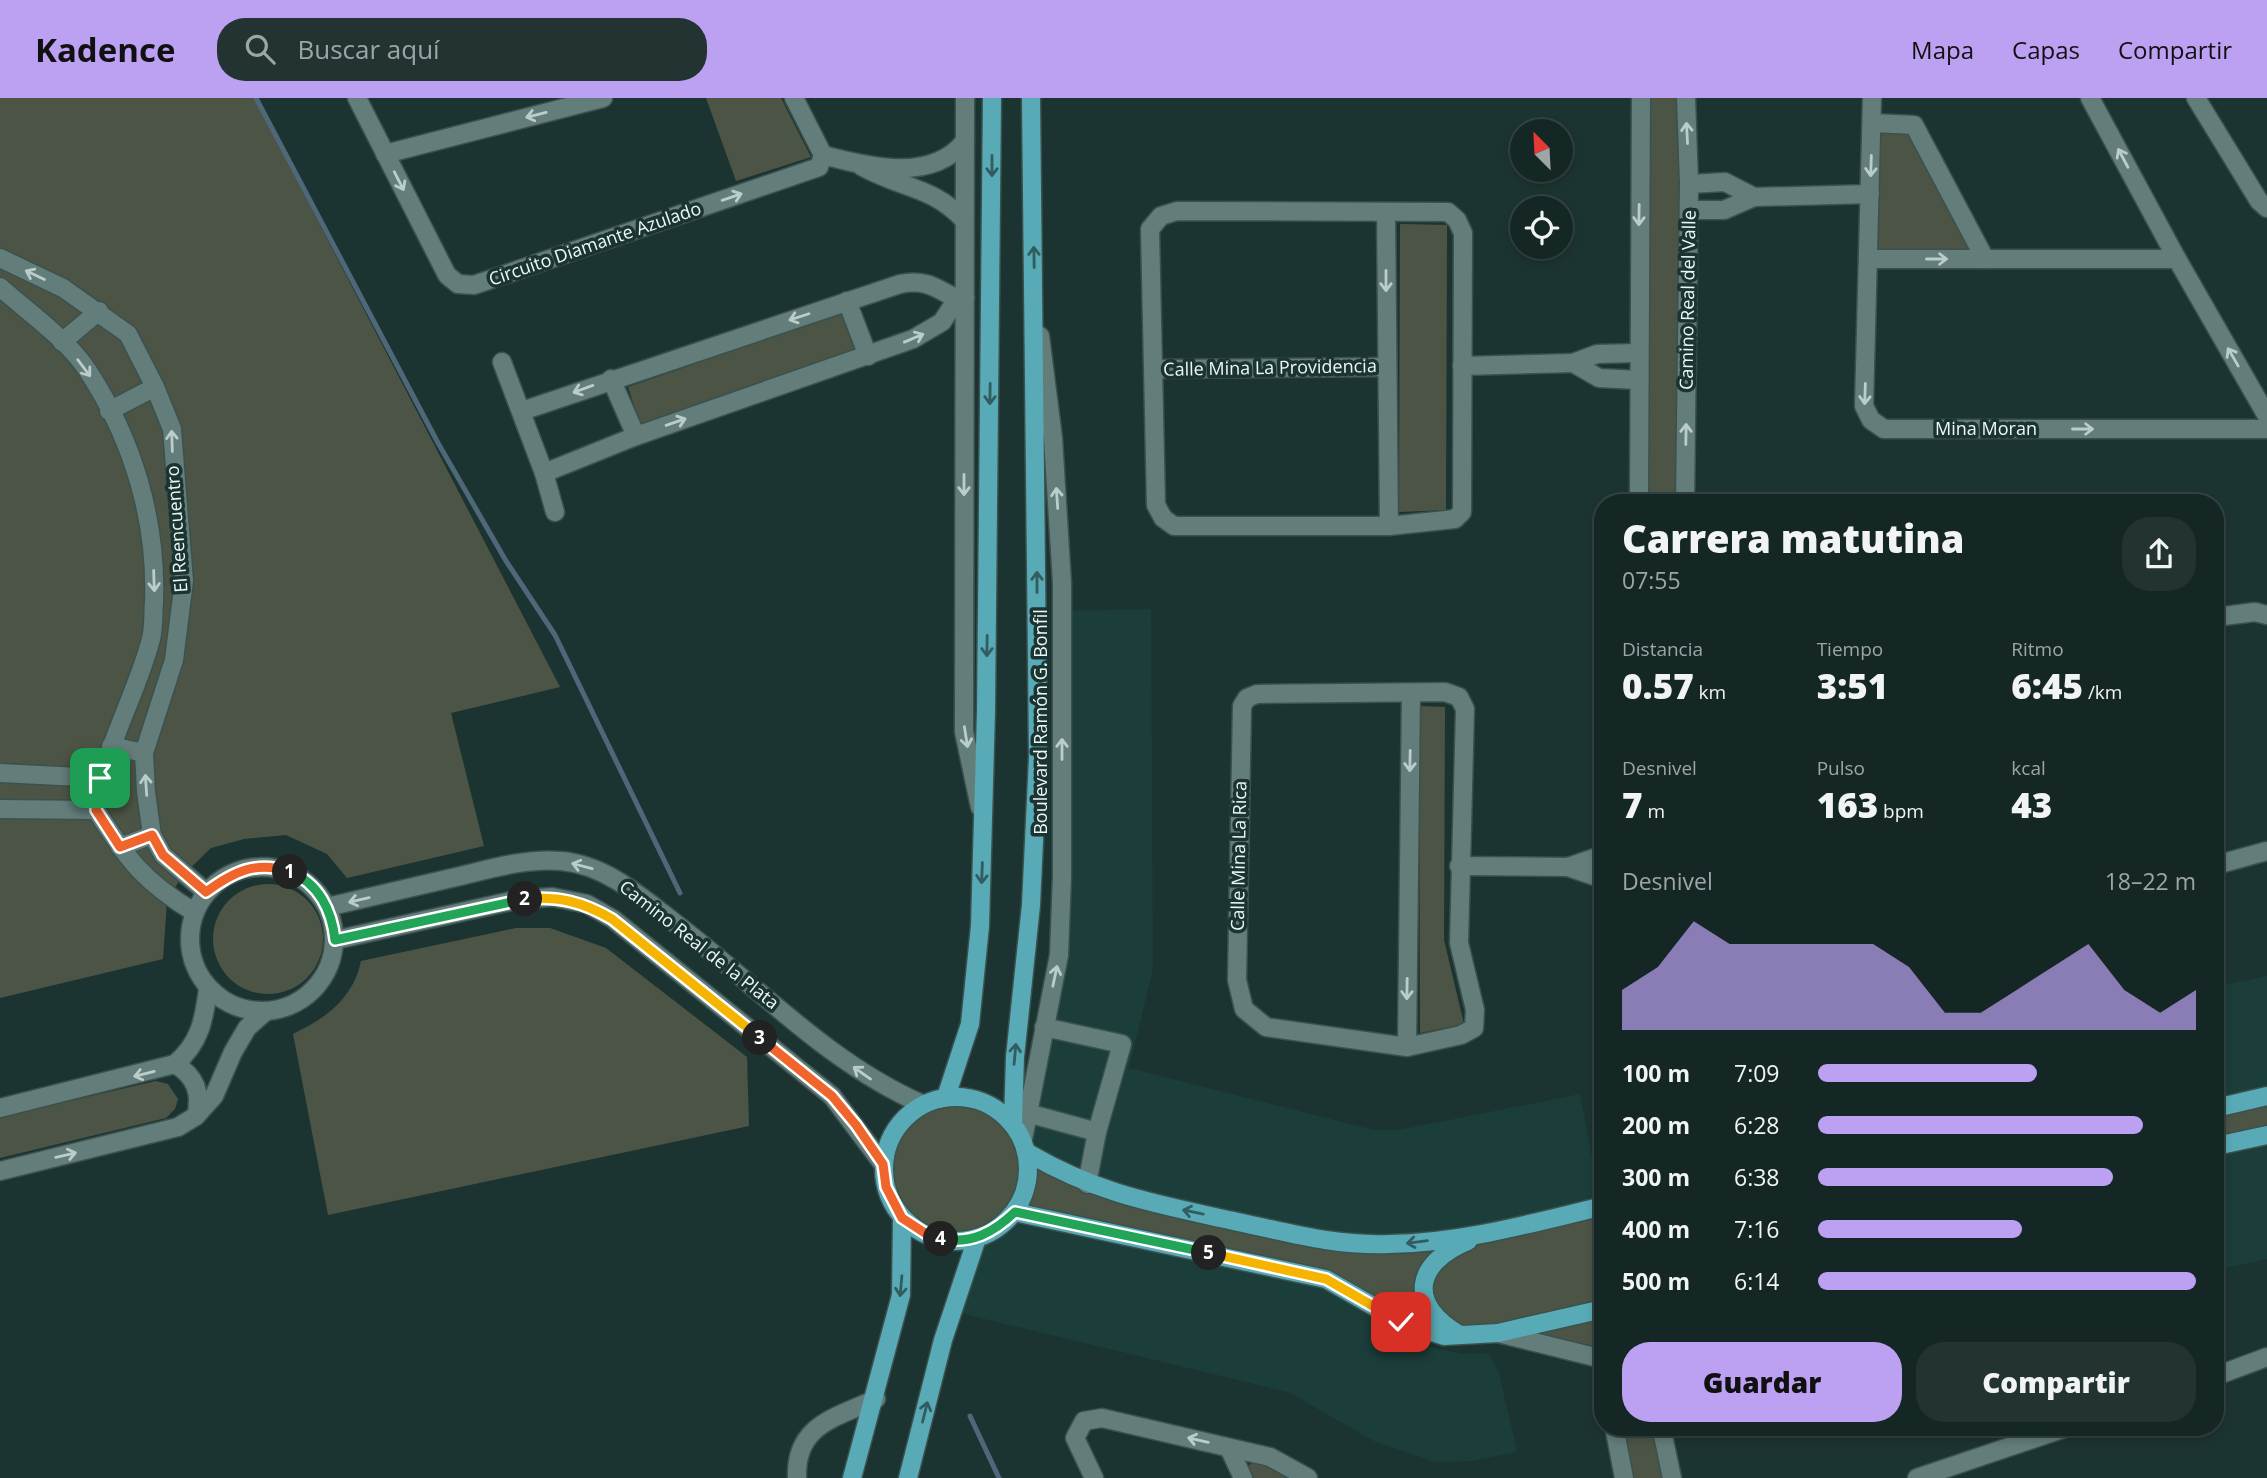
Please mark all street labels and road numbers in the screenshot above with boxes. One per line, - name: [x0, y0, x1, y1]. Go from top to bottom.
- street label: Circuito Diamante Azulado: [485, 195, 704, 291]
- street label: Camino Real del Valle: [1673, 210, 1701, 390]
- street label: Calle Mina La Providencia: [1163, 353, 1377, 381]
- street label: Mina Moran: [1935, 416, 2037, 440]
- street label: El Reencuentro: [160, 465, 192, 593]
- street label: Boulevard Ramón G. Bonfil: [1028, 609, 1052, 835]
- street label: Calle Mina La Rica: [1225, 781, 1251, 931]
- street label: Camino Real de la Plata: [615, 874, 784, 1014]

